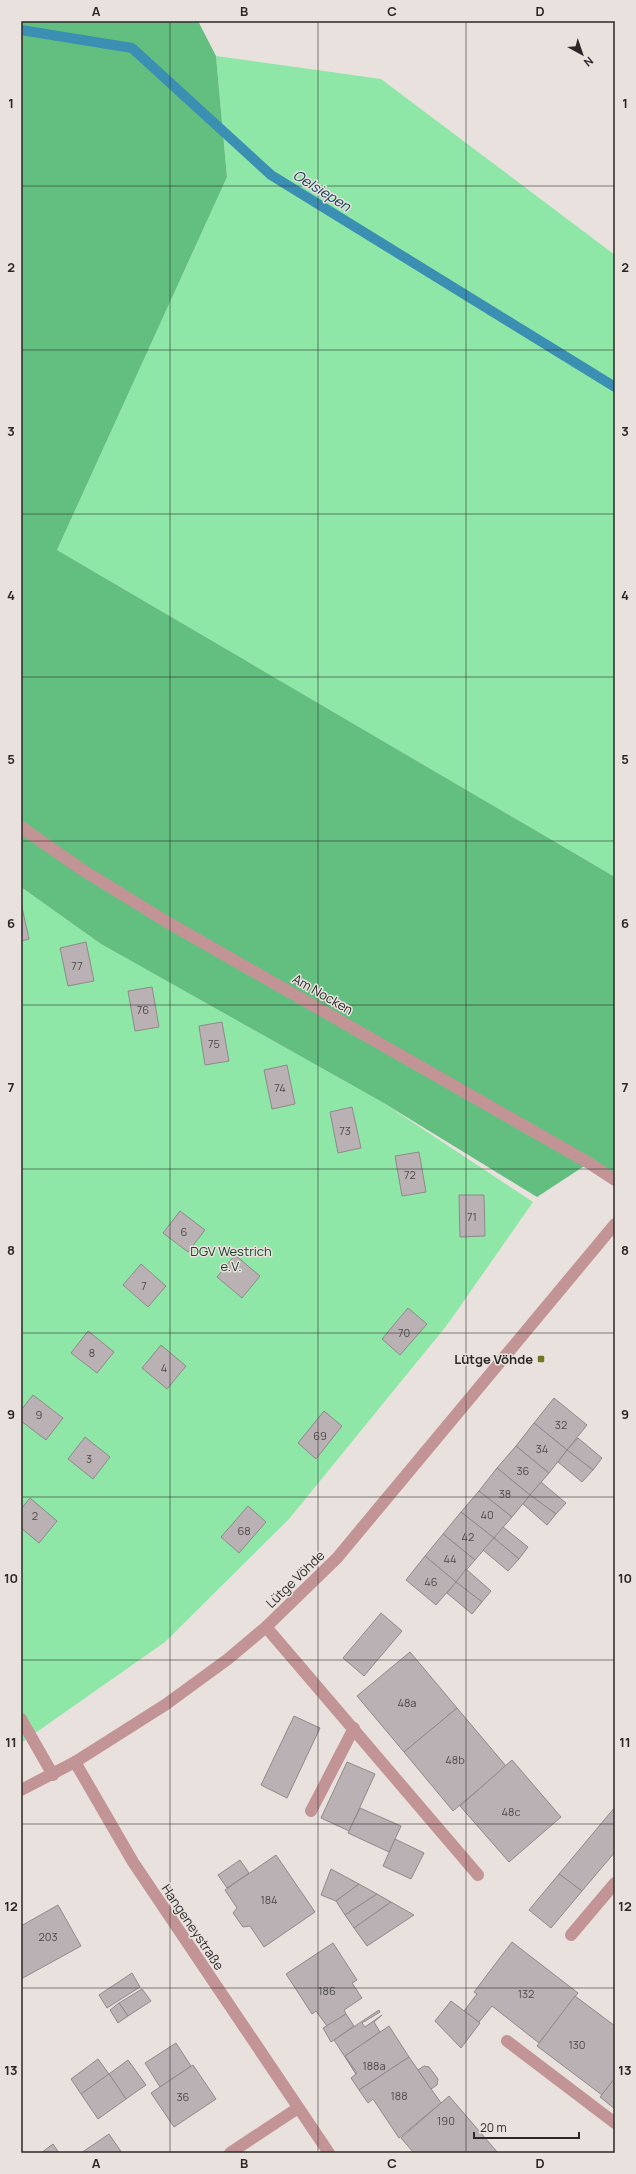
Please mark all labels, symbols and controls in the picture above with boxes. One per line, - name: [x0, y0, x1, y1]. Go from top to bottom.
- text: A: [92, 2, 101, 20]
- text: B: [240, 2, 248, 20]
- text: C: [387, 2, 397, 20]
- text: D: [535, 2, 545, 20]
- north arrow: [562, 34, 602, 74]
- text: N: [581, 54, 597, 70]
- text: 1: [8, 94, 14, 112]
- text: 1: [622, 94, 628, 112]
- water label: Oelsiepen: [290, 165, 355, 216]
- text: 2: [7, 258, 15, 276]
- text: 2: [621, 258, 629, 276]
- text: 3: [7, 422, 15, 440]
- text: 3: [621, 422, 629, 440]
- text: 4: [7, 586, 15, 604]
- text: 4: [621, 586, 629, 604]
- text: 5: [7, 750, 15, 768]
- text: 5: [621, 750, 629, 768]
- text: 6: [7, 914, 15, 932]
- text: 6: [621, 914, 629, 932]
- house number: 77: [71, 958, 83, 973]
- street label: Am Nocken: [289, 969, 357, 1019]
- house number: 76: [137, 1002, 149, 1017]
- house number: 75: [208, 1036, 220, 1051]
- text: 7: [8, 1078, 15, 1096]
- text: 7: [622, 1078, 629, 1096]
- house number: 74: [274, 1080, 286, 1095]
- house number: 73: [339, 1123, 351, 1138]
- house number: 72: [404, 1167, 416, 1182]
- house number: 71: [467, 1209, 477, 1224]
- house number: 6: [181, 1224, 188, 1239]
- text: 8: [7, 1241, 15, 1259]
- text: 8: [621, 1241, 629, 1259]
- park label: DGV Westrich e.V.: [190, 1242, 272, 1275]
- house number: 7: [141, 1278, 147, 1293]
- house number: 70: [398, 1325, 410, 1340]
- house number: 8: [89, 1345, 95, 1360]
- place label: Lütge Vöhde: [454, 1350, 533, 1368]
- marker: Lütge Vöhde: [536, 1354, 546, 1364]
- house number: 4: [161, 1360, 167, 1375]
- text: 9: [7, 1405, 15, 1423]
- text: 9: [621, 1405, 629, 1423]
- house number: 9: [36, 1407, 43, 1422]
- house number: 32: [555, 1417, 567, 1432]
- house number: 69: [313, 1428, 327, 1443]
- house number: 34: [536, 1441, 548, 1456]
- house number: 3: [86, 1451, 92, 1466]
- house number: 36: [517, 1463, 530, 1478]
- house number: 38: [499, 1486, 511, 1501]
- house number: 40: [480, 1507, 494, 1522]
- house number: 2: [32, 1508, 38, 1523]
- house number: 68: [237, 1523, 251, 1538]
- house number: 42: [462, 1529, 474, 1544]
- street label: Lütge Vöhde: [262, 1546, 329, 1612]
- house number: 44: [443, 1551, 457, 1566]
- text: 10: [4, 1569, 18, 1587]
- text: 10: [618, 1569, 632, 1587]
- house number: 46: [424, 1574, 438, 1589]
- house number: 48a: [398, 1695, 416, 1710]
- text: 11: [5, 1733, 17, 1751]
- text: 11: [619, 1733, 631, 1751]
- house number: 48b: [445, 1752, 465, 1767]
- house number: 48c: [502, 1804, 520, 1819]
- street label: Hangeneystraße: [158, 1881, 229, 1974]
- house number: 184: [260, 1892, 278, 1907]
- text: 12: [4, 1897, 18, 1915]
- text: 12: [618, 1897, 632, 1915]
- house number: 203: [38, 1929, 58, 1944]
- house number: 186: [318, 1983, 336, 1998]
- house number: 132: [518, 1986, 534, 2001]
- house number: 130: [568, 2037, 586, 2052]
- house number: 188a: [362, 2058, 386, 2073]
- text: 13: [4, 2061, 18, 2079]
- text: 13: [618, 2061, 632, 2079]
- house number: 188: [390, 2088, 408, 2103]
- house number: 36: [177, 2089, 190, 2104]
- house number: 190: [437, 2113, 455, 2128]
- scale bar: [474, 2114, 579, 2140]
- text: 20 m: [480, 2119, 507, 2136]
- text: A: [92, 2154, 101, 2172]
- text: B: [240, 2154, 248, 2172]
- text: C: [387, 2154, 397, 2172]
- text: D: [535, 2154, 545, 2172]

